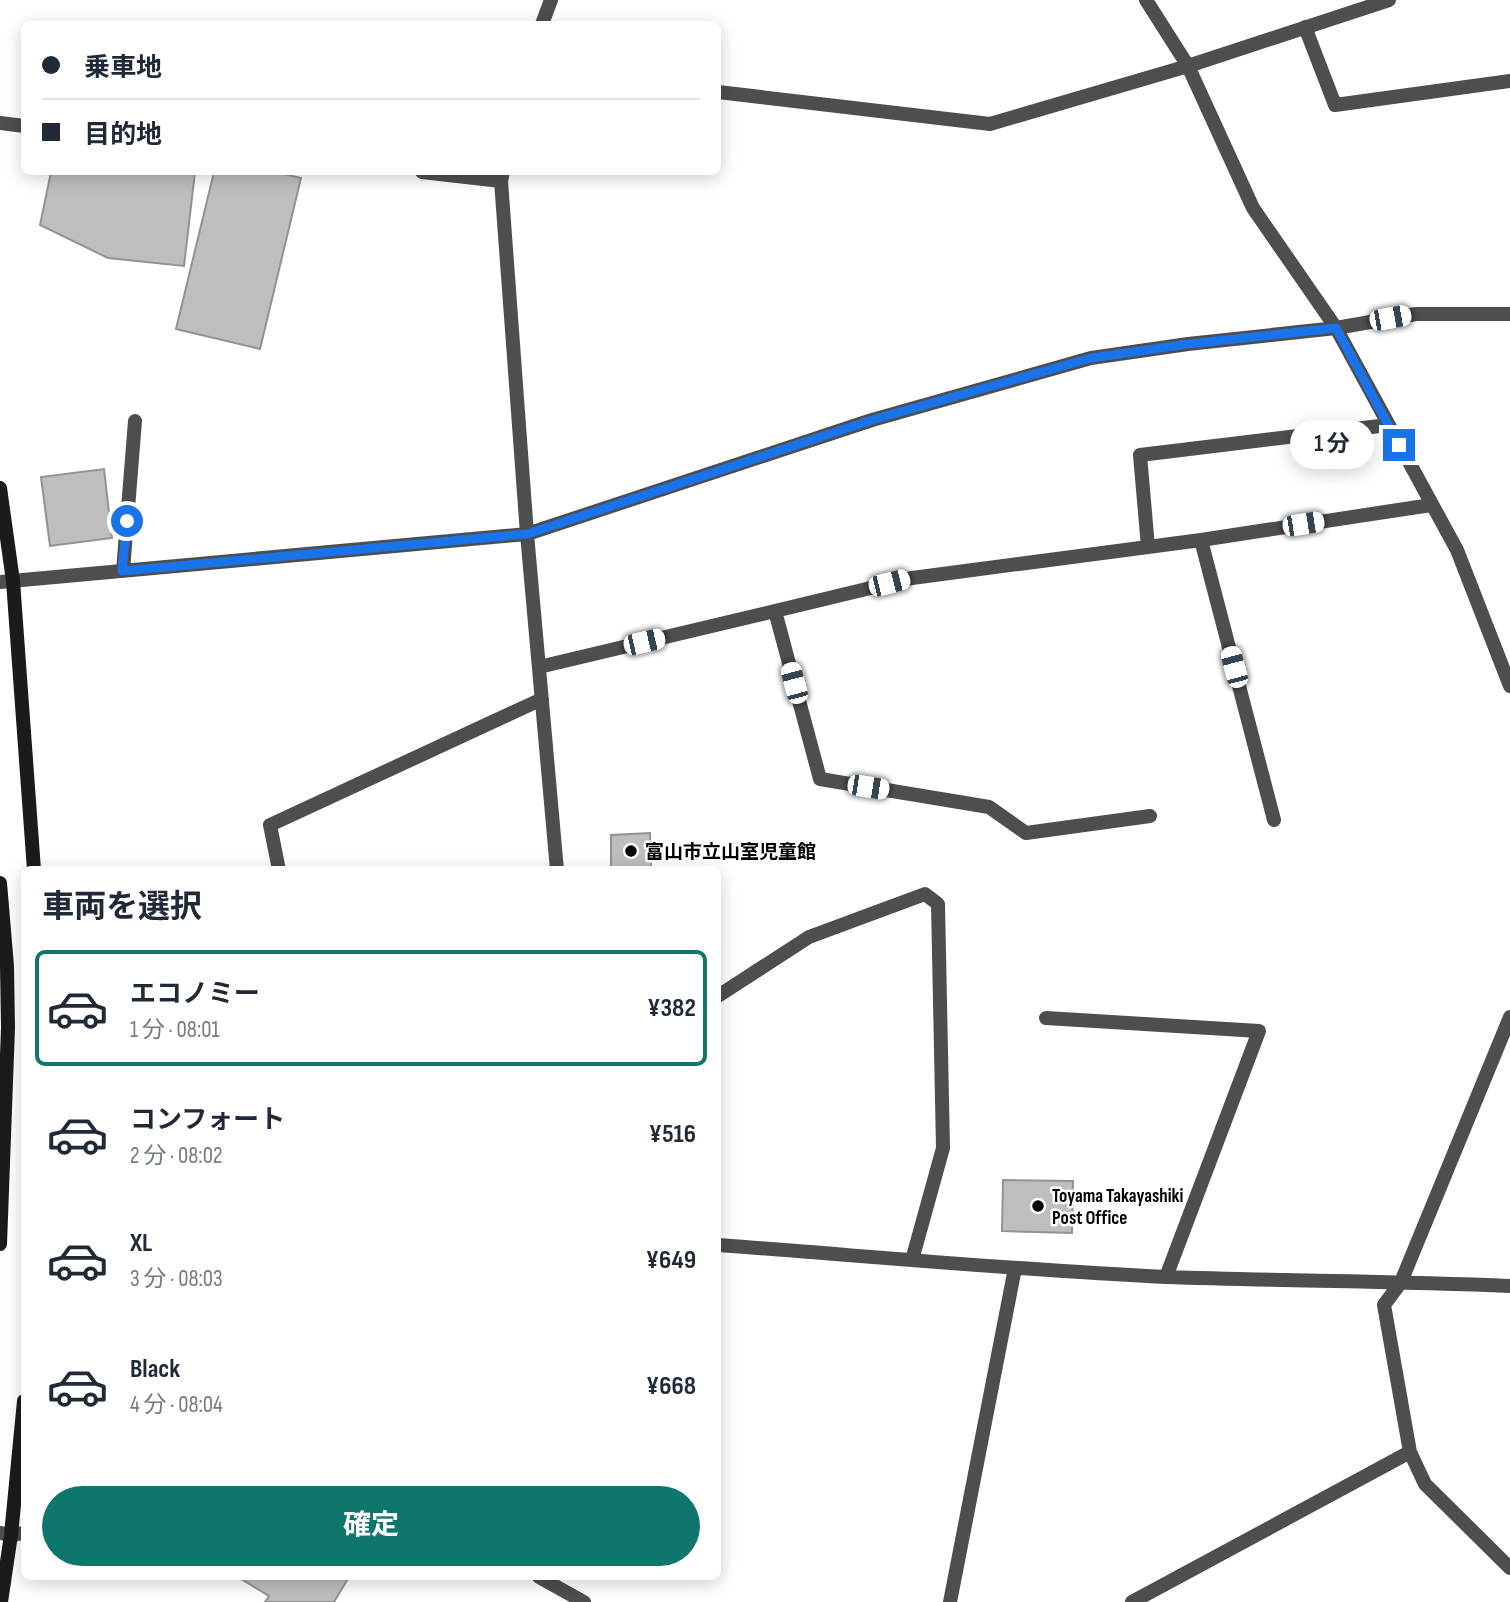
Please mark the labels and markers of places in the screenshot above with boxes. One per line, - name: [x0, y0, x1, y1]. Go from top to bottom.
- place label: 富山市立山室児童館: [645, 841, 816, 864]
- marker: 富山市立山室児童館: [623, 843, 639, 859]
- place label: Toyama Takayashiki Post Office: [1052, 1185, 1184, 1230]
- marker: Toyama Takayashiki Post Office: [1030, 1198, 1046, 1214]

